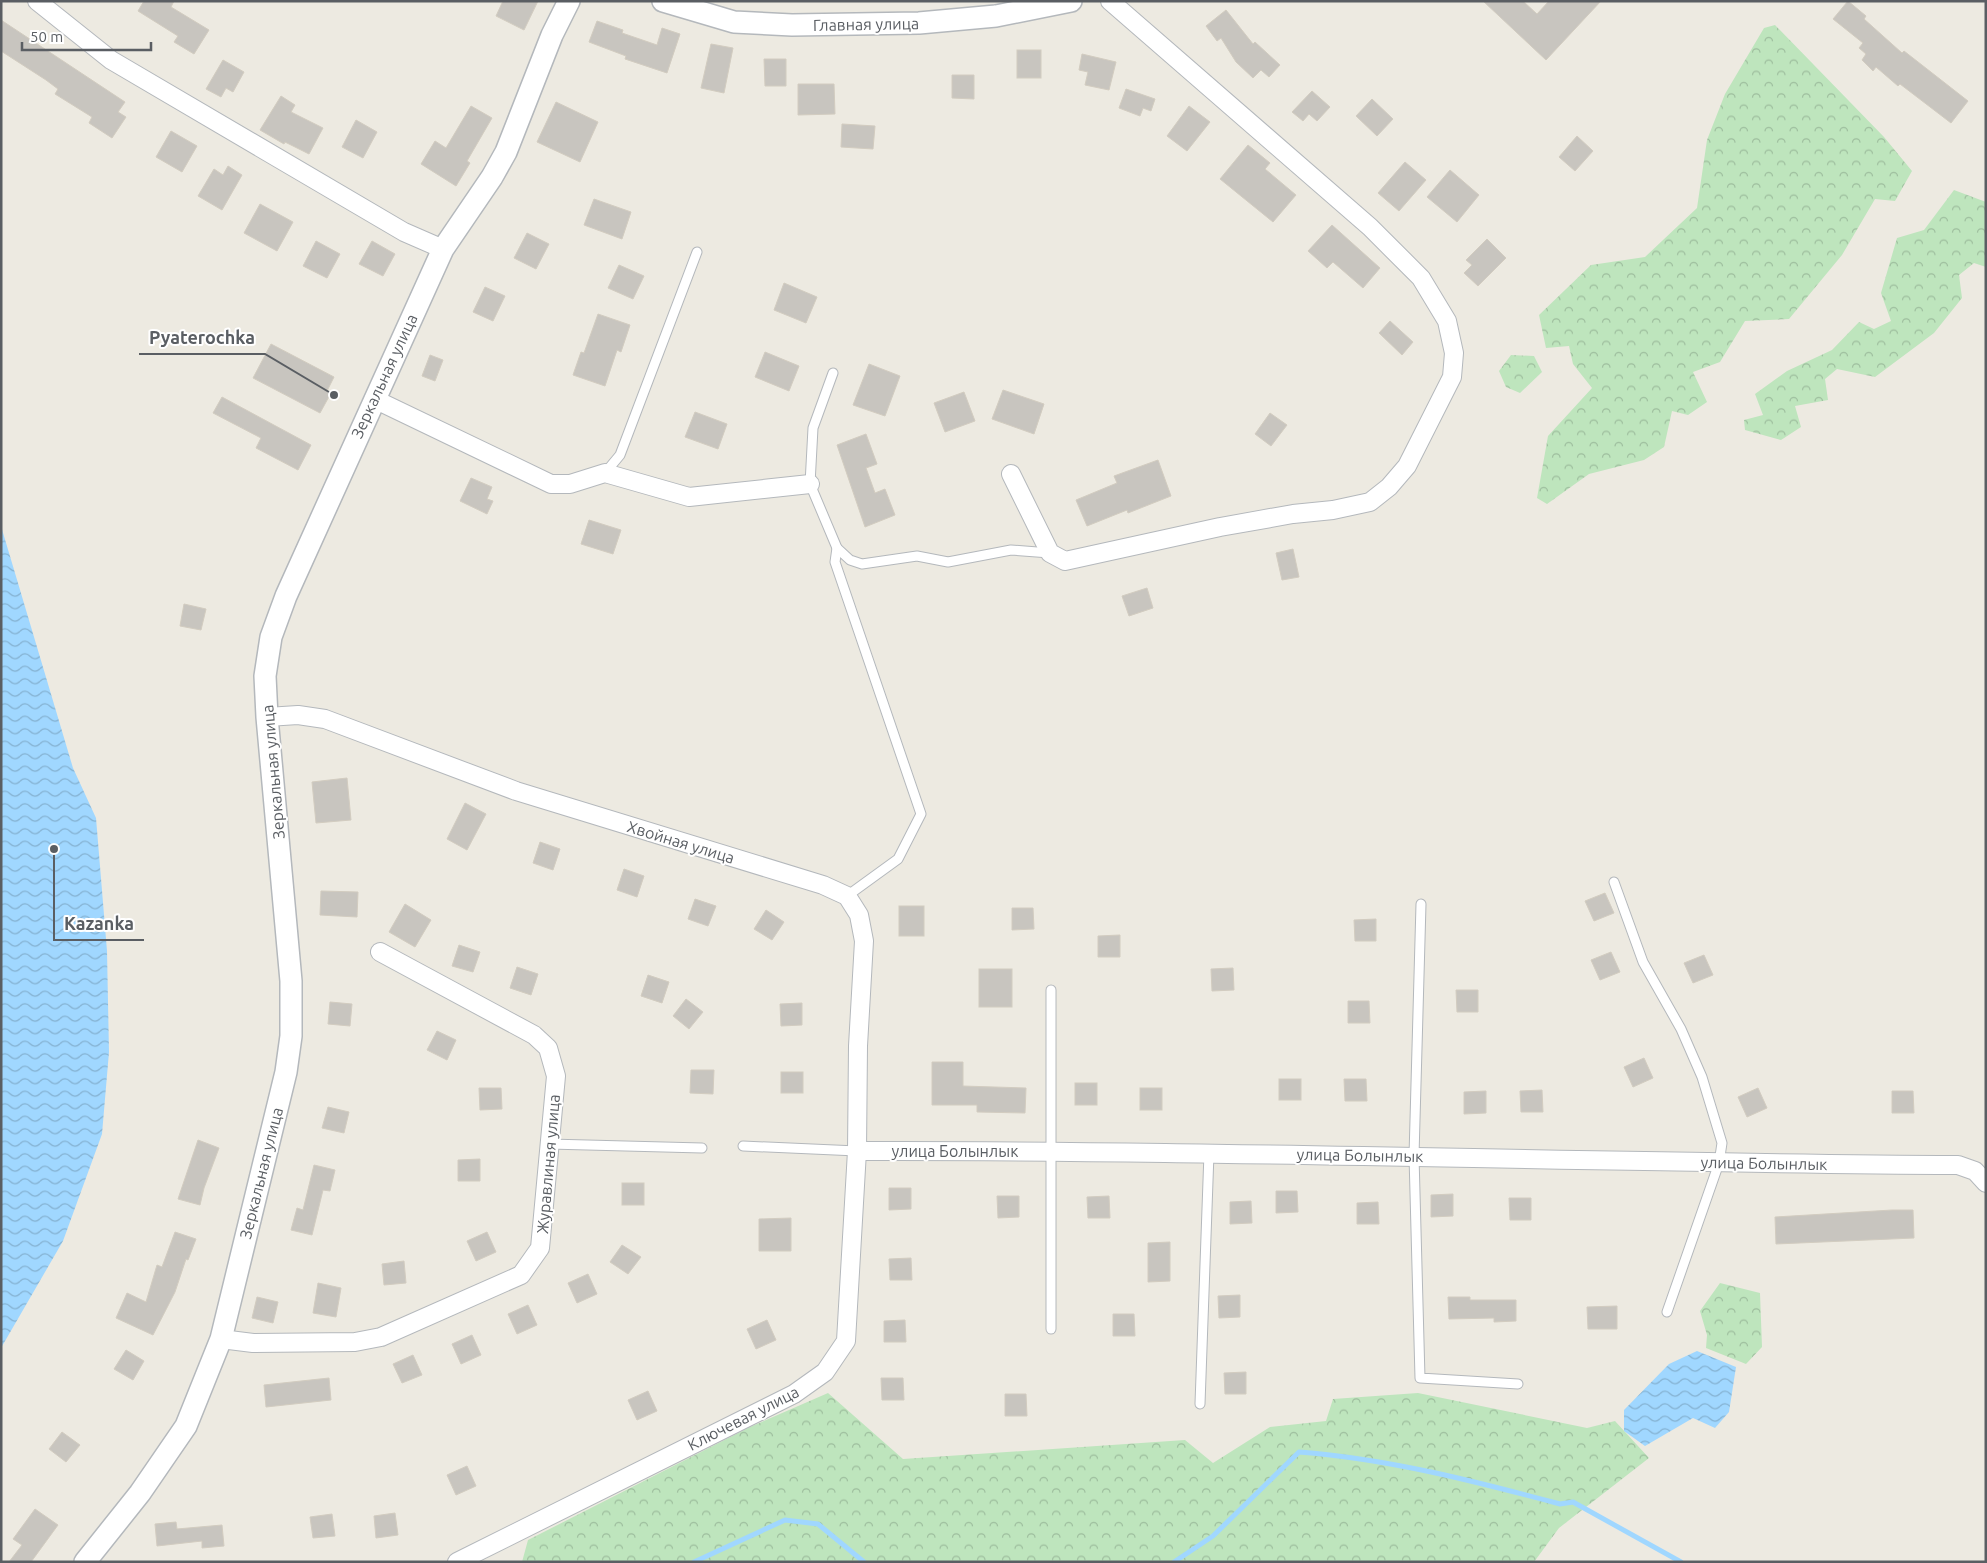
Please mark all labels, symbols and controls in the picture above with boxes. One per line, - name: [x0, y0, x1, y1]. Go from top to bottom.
- street label: Главная улица: [813, 14, 919, 34]
- scale bar: [22, 20, 151, 52]
- text: 50 m: [30, 28, 63, 45]
- street label: Зеркальная улица: [347, 311, 421, 441]
- callout: Pyaterochka: [139, 321, 265, 354]
- text: Pyaterochka: [149, 327, 255, 347]
- street label: Зеркальная улица: [258, 704, 288, 840]
- street label: Хвойная улица: [625, 817, 737, 867]
- callout: Kazanka: [54, 907, 144, 940]
- text: Kazanka: [64, 913, 134, 933]
- street label: Журавлиная улица: [533, 1094, 563, 1234]
- street label: Зеркальная улица: [236, 1105, 286, 1241]
- street label: улица Болынлык: [892, 1142, 1018, 1160]
- street label: улица Болынлык: [1296, 1145, 1424, 1165]
- street label: улица Болынлык: [1700, 1153, 1828, 1173]
- street label: Ключевая улица: [684, 1382, 802, 1454]

